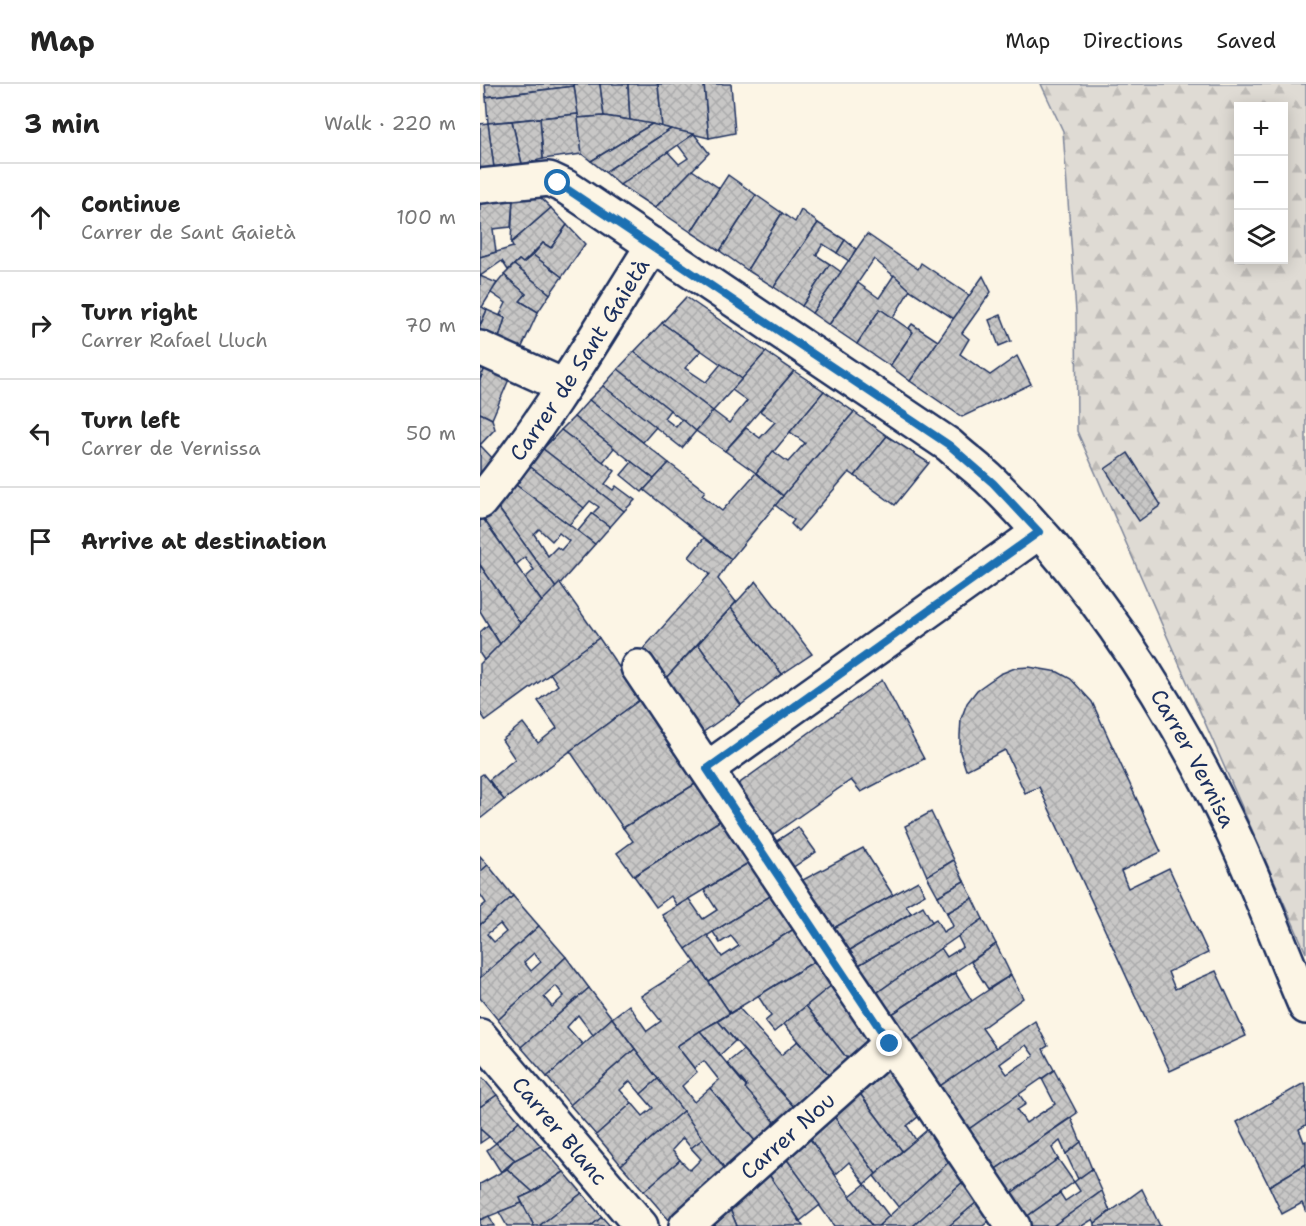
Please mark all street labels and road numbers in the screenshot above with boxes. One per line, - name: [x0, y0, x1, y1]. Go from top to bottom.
- street label: Carrer de Sant Gaietà: [503, 252, 656, 467]
- street label: Carrer Vernisa: [1144, 684, 1242, 833]
- street label: Carrer Blanc: [506, 1071, 614, 1191]
- street label: Carrer Nou: [734, 1086, 841, 1186]

